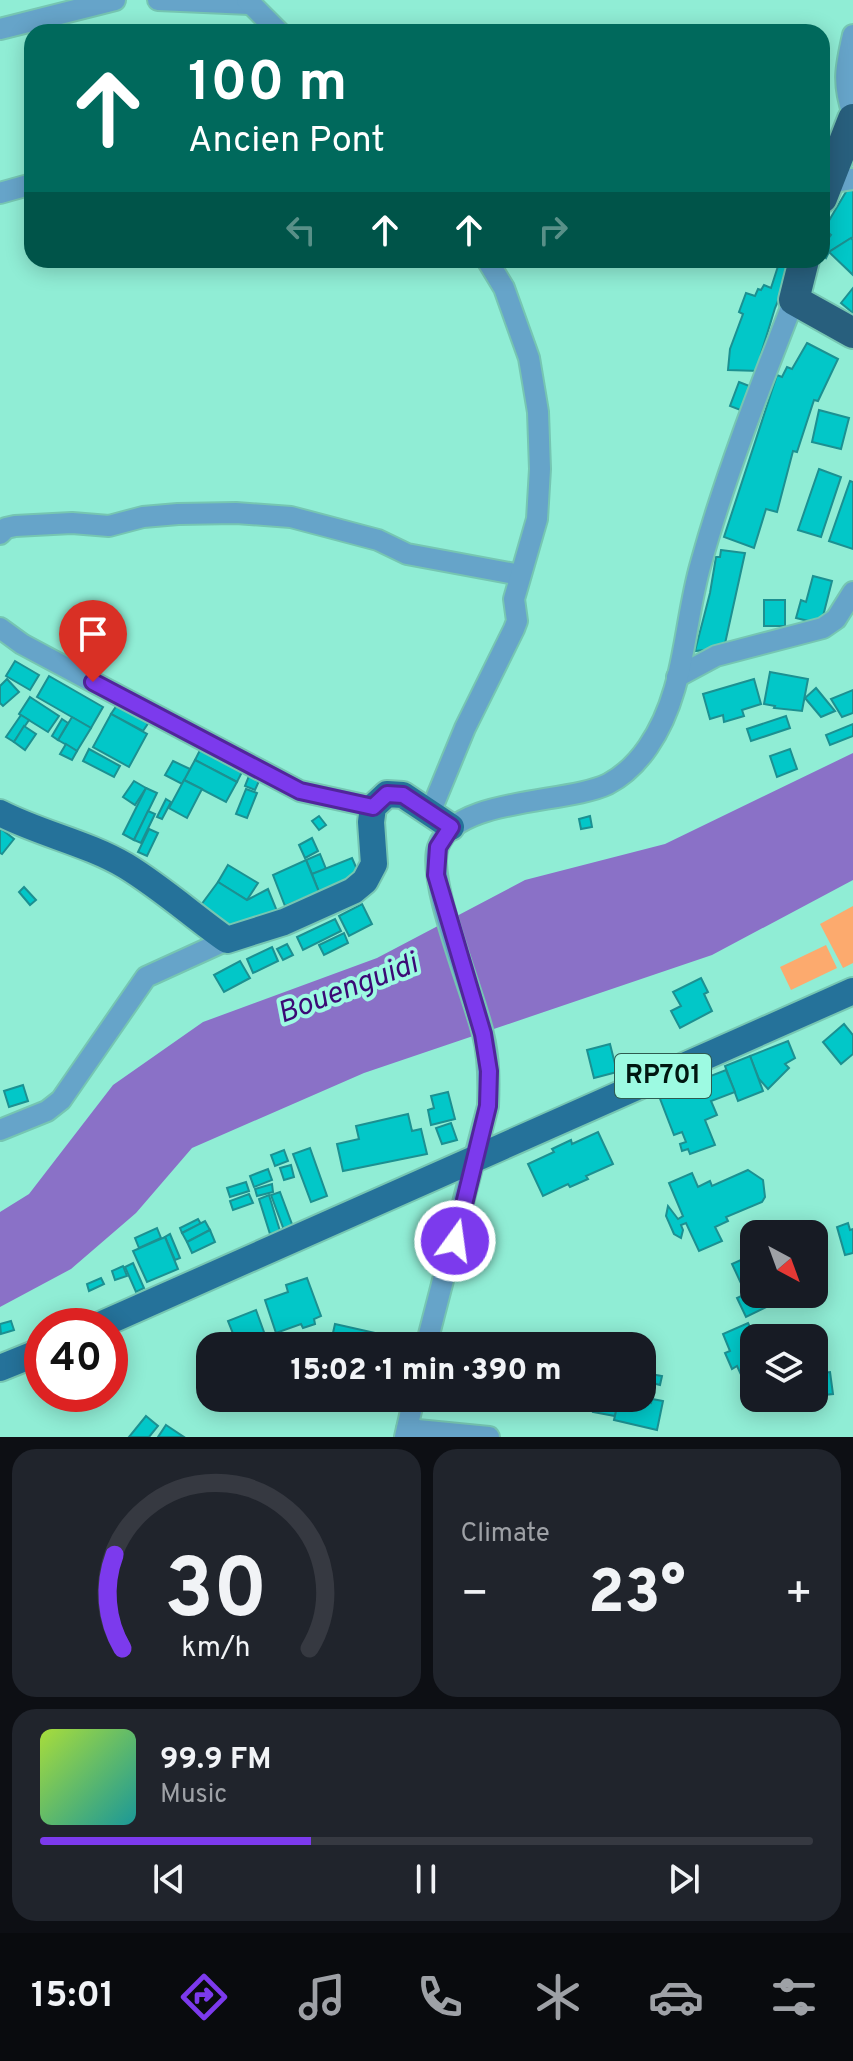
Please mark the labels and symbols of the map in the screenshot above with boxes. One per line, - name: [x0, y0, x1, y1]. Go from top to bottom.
- pin: [59, 600, 127, 682]
- water label: Bouenguidi: [273, 946, 425, 1034]
- road number: RP701: [615, 1054, 711, 1098]
- position arrow: [413, 1199, 497, 1283]
- north arrow: [740, 1220, 828, 1308]
- speed limit sign: 40: [24, 1308, 128, 1412]

